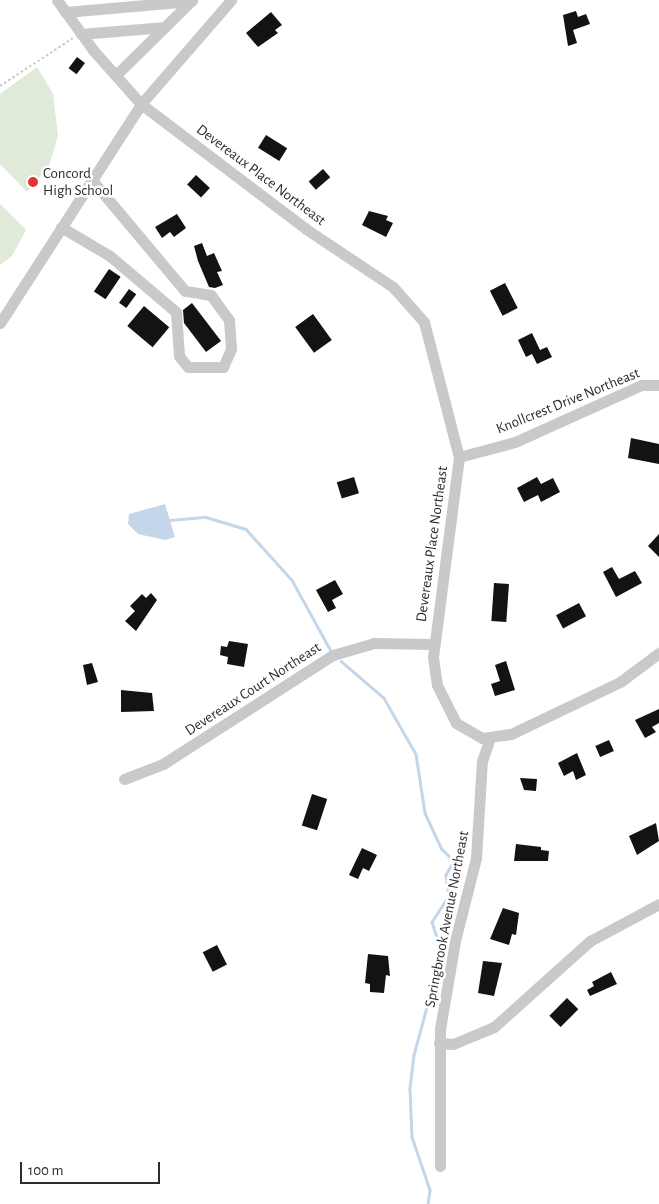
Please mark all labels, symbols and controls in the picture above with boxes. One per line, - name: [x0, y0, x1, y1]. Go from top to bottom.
- street label: Devereaux Place Northeast: [193, 120, 329, 230]
- place label: Concord High School: [43, 164, 113, 199]
- marker: Concord High School: [27, 176, 39, 188]
- street label: Knollcrest Drive Northeast: [494, 364, 642, 438]
- street label: Devereaux Place Northeast: [412, 465, 452, 623]
- street label: Devereaux Court Northeast: [182, 638, 324, 740]
- street label: Springbrook Avenue Northeast: [421, 829, 473, 1009]
- scale bar: [22, 1152, 162, 1184]
- text: 100 m: [28, 1163, 63, 1178]

